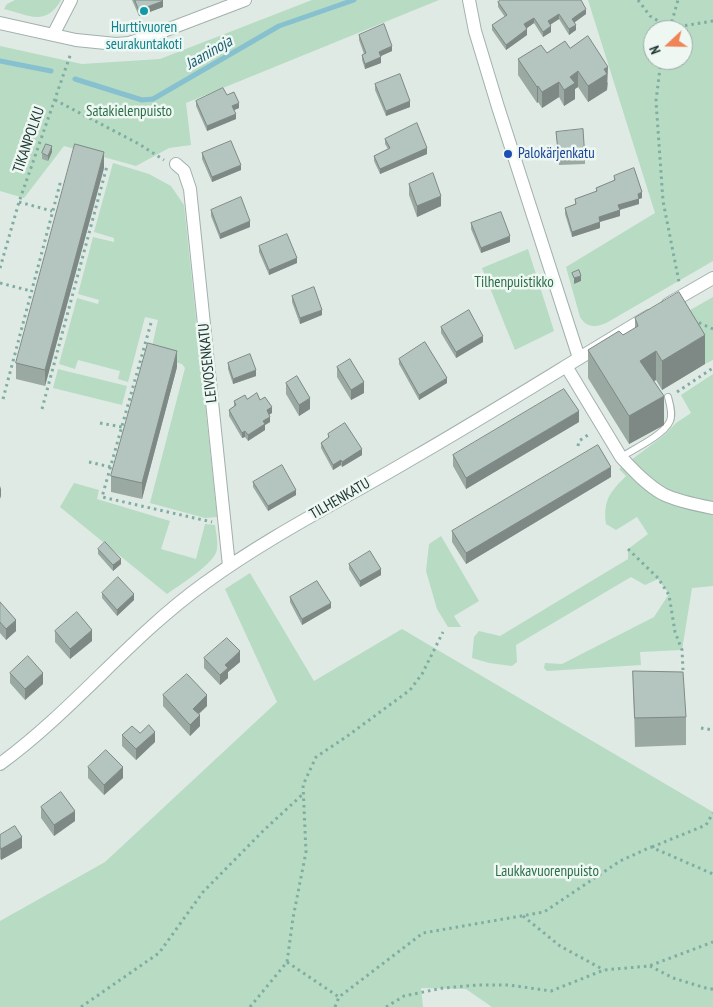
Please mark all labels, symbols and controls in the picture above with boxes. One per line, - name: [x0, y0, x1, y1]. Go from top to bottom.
- marker: Hurttivuoren seurakuntakoti: [138, 5, 150, 17]
- place label: Hurttivuoren seurakuntakoti: [106, 19, 182, 54]
- north arrow: [643, 20, 693, 70]
- water label: Jaaninoja: [182, 32, 236, 74]
- text: N: [645, 43, 665, 57]
- park label: Satakielenpuisto: [86, 103, 172, 121]
- street label: TIKANPOLKU: [9, 105, 49, 175]
- place label: Palokärjenkatu: [518, 145, 595, 163]
- marker: Palokärjenkatu: [502, 148, 514, 160]
- park label: Tilhenpuistikko: [474, 274, 554, 292]
- street label: LEIVOSENKATU: [195, 322, 221, 404]
- street label: TILHENKATU: [307, 475, 373, 523]
- park label: Laukkavuorenpuisto: [495, 863, 599, 881]

